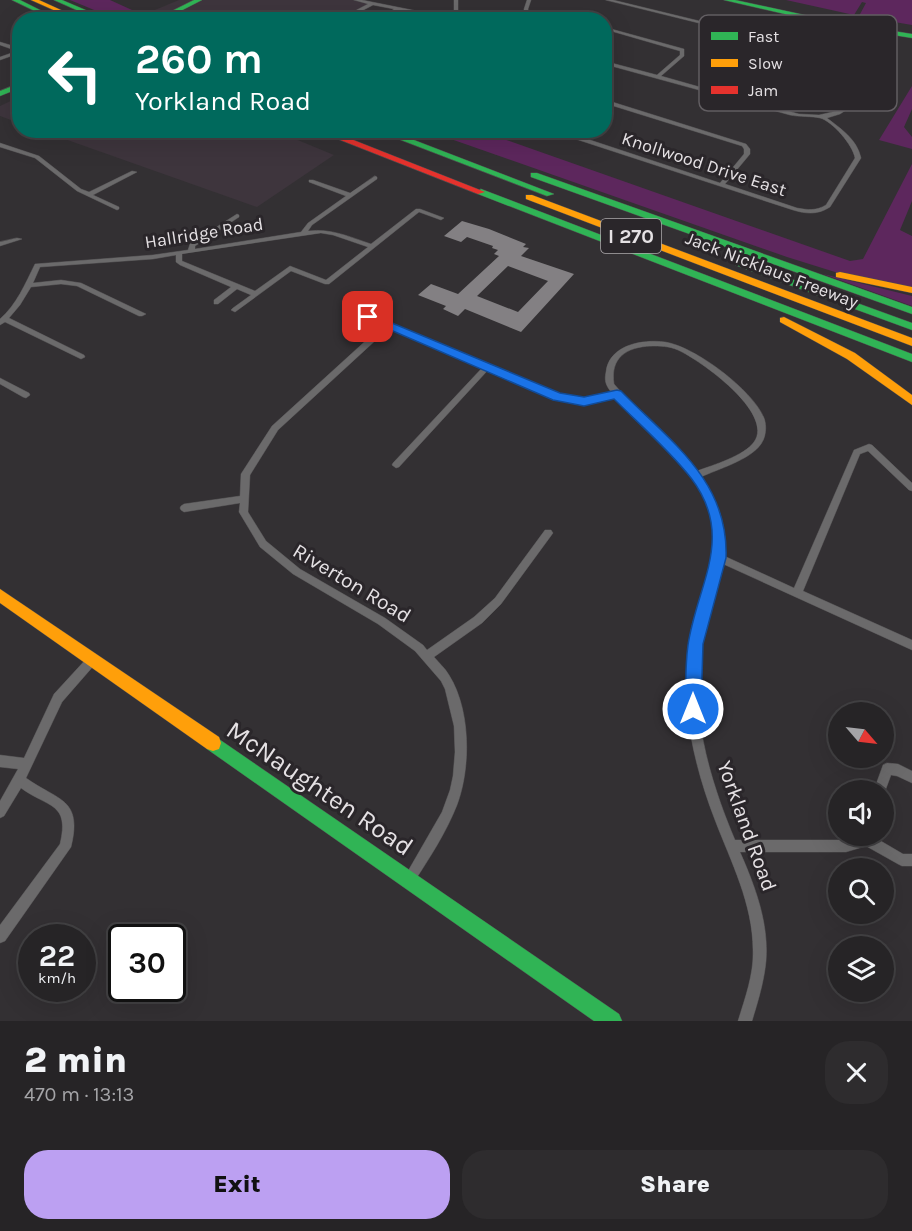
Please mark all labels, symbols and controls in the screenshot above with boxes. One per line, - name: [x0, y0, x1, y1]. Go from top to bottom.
- legend: [699, 15, 897, 111]
- text: Fast: [748, 27, 779, 46]
- text: 260 m: [135, 34, 263, 84]
- icon: left: [36, 36, 114, 114]
- text: Slow: [748, 54, 783, 73]
- text: Jam: [748, 81, 778, 100]
- text: Yorkland Road: [135, 85, 311, 117]
- street label: Knollwood Drive East: [619, 127, 789, 201]
- street label: Hallridge Road: [143, 213, 265, 253]
- road number: I 270: [601, 219, 661, 253]
- street label: Jack Nicklaus Freeway: [682, 227, 862, 313]
- pin: [342, 291, 393, 342]
- icon: arrive: [351, 300, 384, 333]
- street label: Riverton Road: [289, 538, 415, 628]
- position arrow: [661, 677, 725, 741]
- north arrow: [828, 702, 894, 768]
- map controls: [828, 702, 894, 1002]
- street label: McNaughten Road: [220, 714, 419, 862]
- street label: Yorkland Road: [712, 758, 782, 894]
- button: sound: [828, 780, 894, 846]
- button: search: [828, 858, 894, 924]
- speed limit sign: 30: [108, 924, 186, 1002]
- button: layers: [828, 936, 894, 1002]
- text: 22: [39, 938, 75, 974]
- text: km/h: [38, 969, 76, 987]
- text: 2 min: [24, 1039, 127, 1081]
- button: close: [825, 1041, 888, 1104]
- text: 470 m · 13:13: [24, 1083, 134, 1106]
- button: Exit: [24, 1150, 450, 1219]
- button: Share: [462, 1150, 888, 1219]

